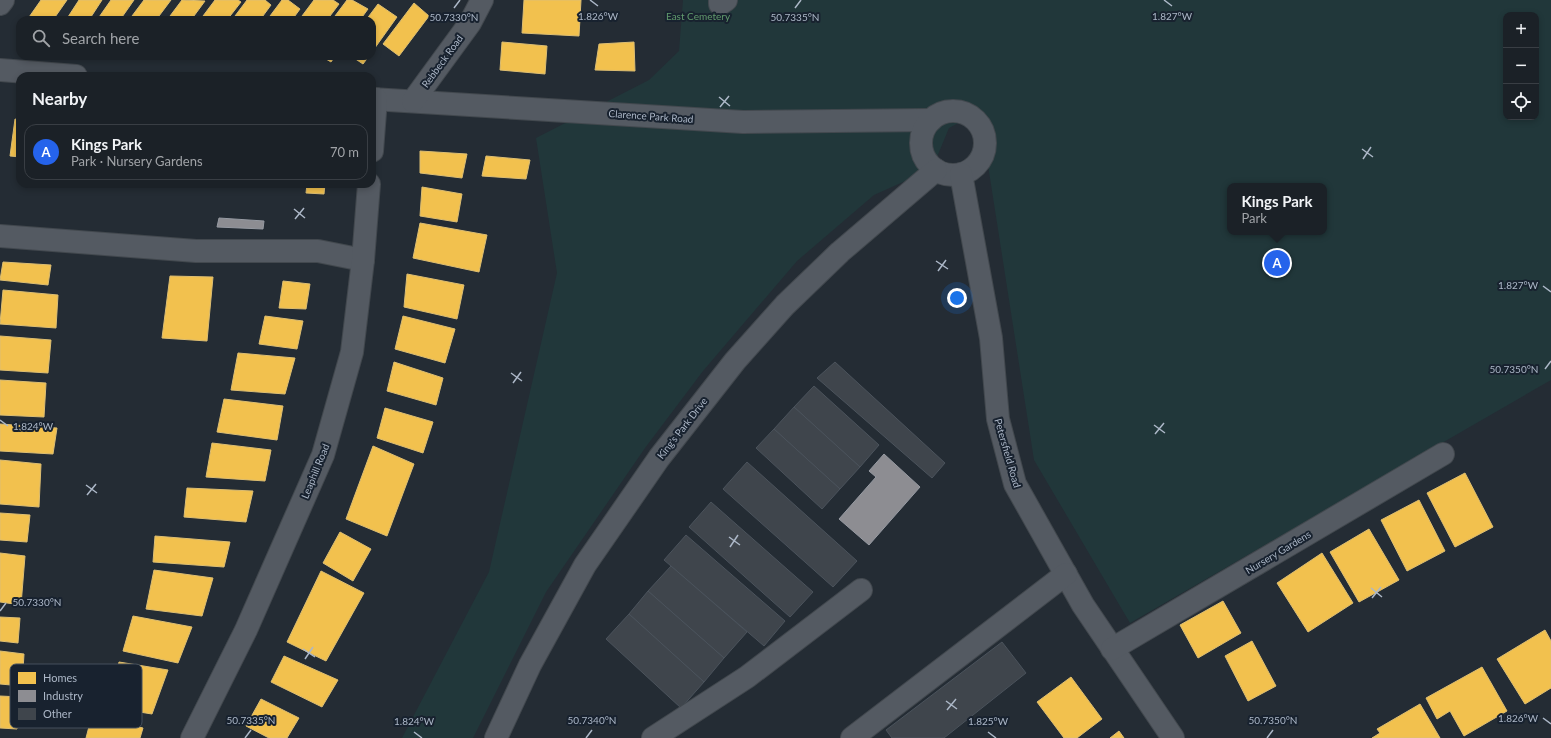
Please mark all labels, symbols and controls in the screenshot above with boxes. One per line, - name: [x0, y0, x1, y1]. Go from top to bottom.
- text: 1.826°W: [578, 10, 619, 22]
- park label: East Cemetery: [666, 10, 731, 22]
- text: 1.827°W: [1152, 10, 1193, 22]
- text: 50.7330°N: [430, 11, 478, 23]
- text: 50.7335°N: [771, 11, 819, 23]
- map controls: [1503, 12, 1539, 120]
- button: +: [1503, 12, 1539, 48]
- search box: [16, 16, 376, 60]
- icon: search: [30, 27, 52, 49]
- text: Search here: [62, 29, 139, 47]
- street label: Rebbeck Road: [419, 32, 465, 90]
- button: −: [1503, 48, 1539, 84]
- button: locate: [1503, 84, 1539, 120]
- text: Nearby: [32, 88, 87, 109]
- street label: Clarence Park Road: [608, 107, 694, 125]
- text: Kings Park: [71, 135, 142, 153]
- text: A: [41, 144, 51, 160]
- text: 70 m: [330, 144, 359, 160]
- text: Park · Nursery Gardens: [71, 153, 203, 169]
- popup: [1227, 183, 1327, 235]
- text: Kings Park: [1242, 192, 1313, 210]
- text: Park: [1242, 210, 1267, 226]
- pin: A: [1264, 248, 1290, 278]
- text: 1.827°W: [1498, 279, 1539, 291]
- your location: [947, 288, 967, 308]
- text: 50.7350°N: [1490, 363, 1538, 375]
- street label: King's Park Drive: [654, 395, 710, 461]
- street label: Petersfield Road: [992, 417, 1024, 489]
- text: 1.824°W: [13, 420, 54, 432]
- street label: Leaphill Road: [299, 442, 331, 500]
- street label: Nursery Gardens: [1243, 528, 1313, 576]
- text: 50.7330°N: [13, 596, 61, 608]
- legend: [10, 664, 142, 728]
- text: Homes: [43, 671, 77, 684]
- text: Industry: [43, 689, 83, 702]
- text: Other: [43, 707, 72, 720]
- text: 1.826°W: [1498, 712, 1539, 724]
- text: 50.7335°N: [227, 714, 275, 726]
- text: 50.7340°N: [568, 714, 616, 726]
- text: 50.7350°N: [1249, 714, 1297, 726]
- text: 1.824°W: [394, 715, 435, 727]
- text: 1.825°W: [968, 715, 1009, 727]

